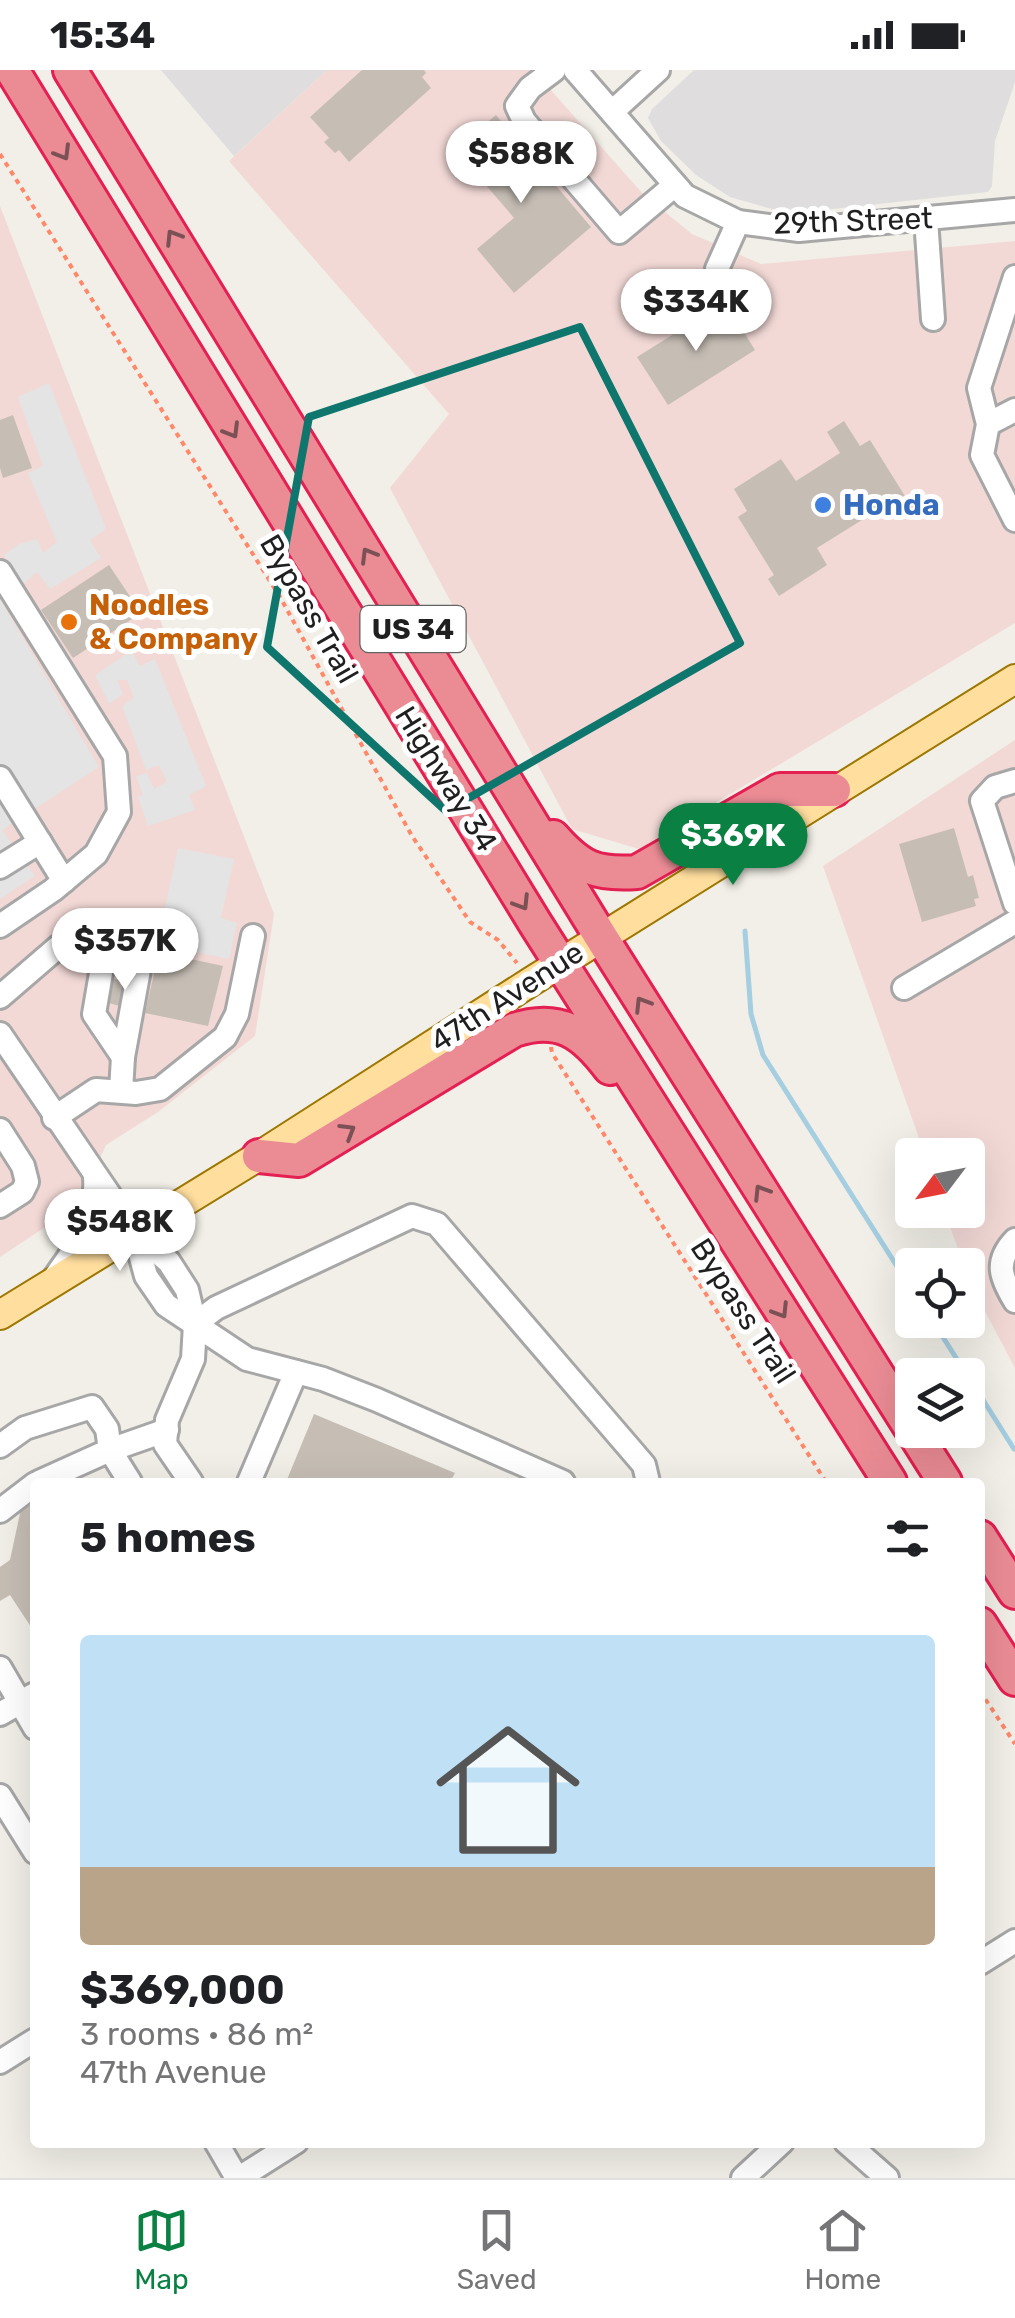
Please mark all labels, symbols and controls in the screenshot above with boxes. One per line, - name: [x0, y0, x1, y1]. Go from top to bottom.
- text: 15:34: [50, 12, 156, 58]
- pin: $588K: [451, 121, 591, 206]
- text: $588K: [468, 134, 574, 172]
- one-way arrow: [51, 142, 70, 160]
- street label: 29th Street: [773, 200, 934, 242]
- one-way arrow: [166, 230, 185, 248]
- pin: $334K: [626, 269, 766, 354]
- text: $334K: [643, 282, 749, 320]
- one-way arrow: [220, 420, 239, 438]
- place label: Honda: [843, 487, 940, 523]
- marker: Honda: [812, 494, 834, 516]
- street label: Bypass Trail: [252, 528, 366, 690]
- one-way arrow: [361, 548, 380, 566]
- place label: Noodles & Company: [89, 587, 258, 657]
- road number: US 34: [360, 606, 466, 652]
- marker: Noodles & Company: [58, 611, 80, 633]
- street label: Highway 34: [387, 700, 505, 858]
- pin: $369K: [663, 803, 803, 888]
- text: $369K: [680, 816, 786, 854]
- one-way arrow: [510, 892, 529, 910]
- pin: $357K: [55, 908, 195, 993]
- text: $357K: [74, 921, 176, 959]
- street label: 47th Avenue: [424, 934, 590, 1060]
- one-way arrow: [636, 997, 655, 1015]
- one-way arrow: [337, 1124, 355, 1143]
- north arrow: [895, 1138, 985, 1228]
- map controls: [895, 1138, 985, 1448]
- one-way arrow: [754, 1185, 773, 1203]
- pin: $548K: [50, 1189, 190, 1274]
- text: $548K: [67, 1202, 173, 1240]
- street label: Bypass Trail: [683, 1232, 803, 1390]
- button: locate: [895, 1248, 985, 1338]
- one-way arrow: [768, 1301, 787, 1319]
- button: layers: [895, 1358, 985, 1448]
- icon: filters: [880, 1511, 935, 1566]
- text: 5 homes: [80, 1513, 256, 1563]
- icon: home: [418, 1700, 598, 1880]
- text: $369,000: [80, 1965, 285, 2015]
- text: 3 rooms · 86 m²: [80, 2015, 314, 2053]
- text: 47th Avenue: [80, 2053, 267, 2091]
- tab: Map: [134, 2203, 189, 2296]
- tab: Saved: [457, 2203, 537, 2296]
- tab: Home: [804, 2203, 881, 2296]

